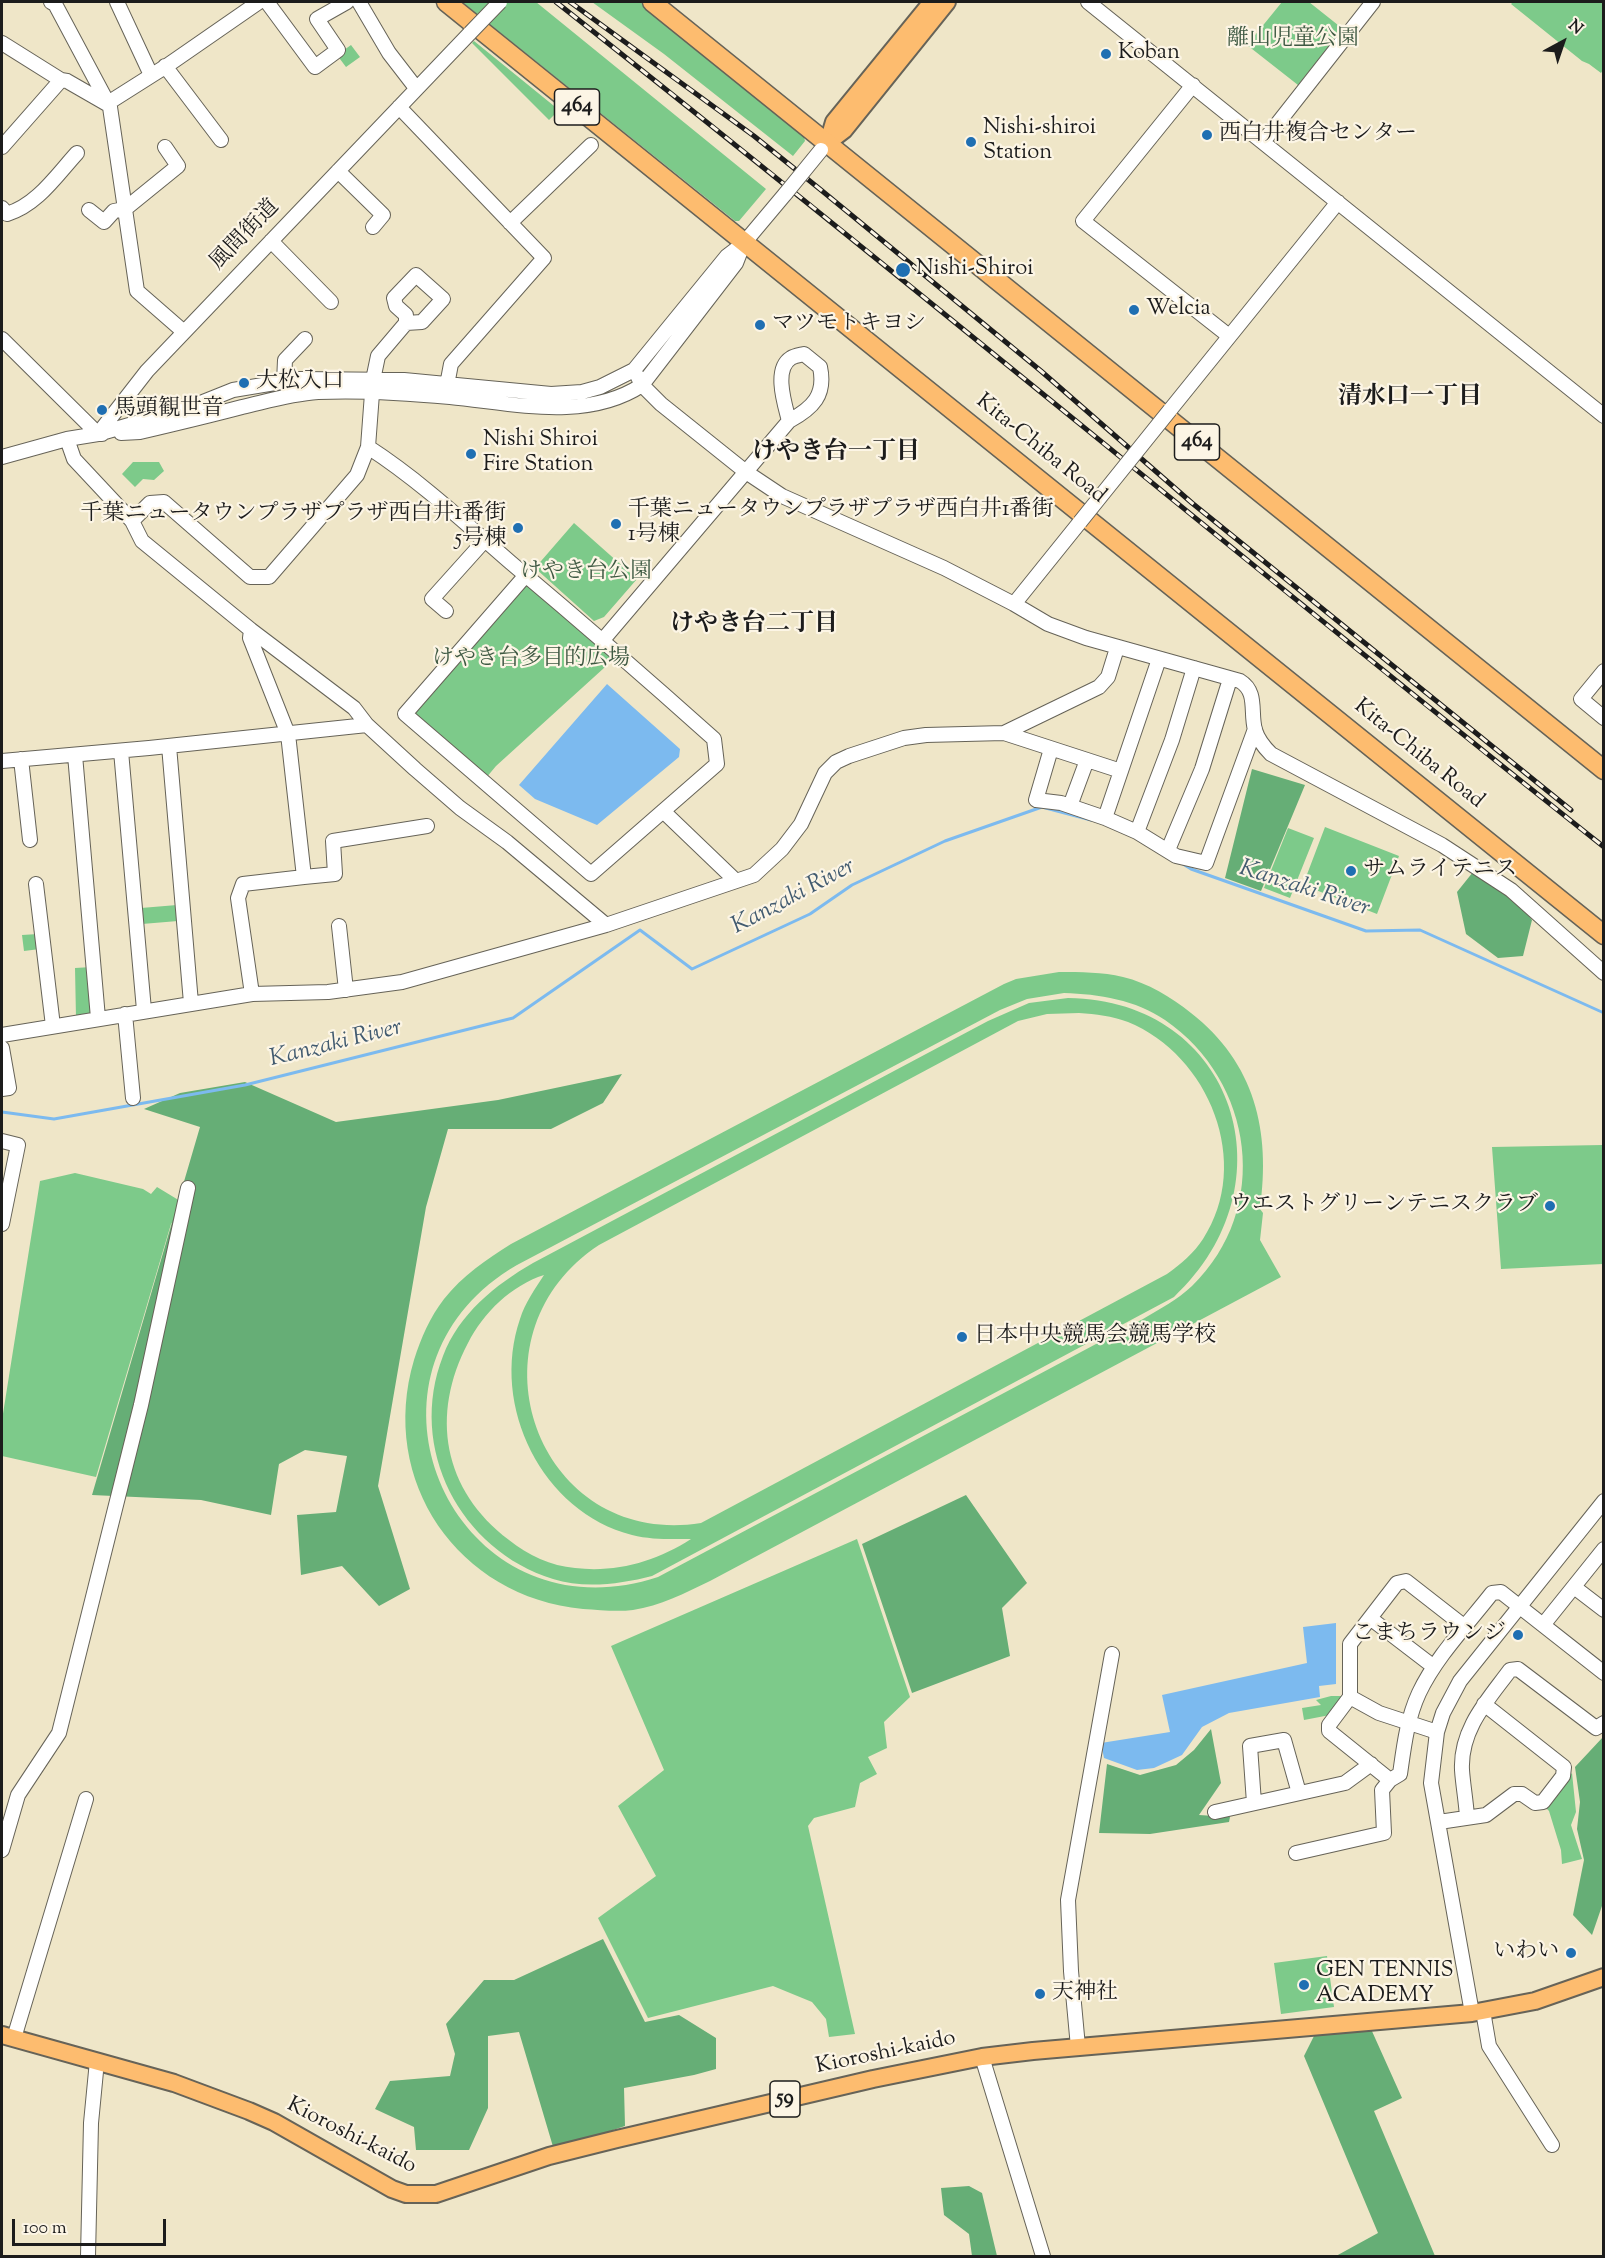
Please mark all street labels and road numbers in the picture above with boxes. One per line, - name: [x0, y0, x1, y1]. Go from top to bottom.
- road number: 464: [554, 89, 600, 125]
- street label: 風間街道: [206, 195, 286, 277]
- street label: Kita-Chiba Road: [970, 389, 1110, 511]
- road number: 464: [1174, 424, 1220, 460]
- street label: Kita-Chiba Road: [1348, 694, 1488, 816]
- street label: Kioroshi-kaido: [814, 2026, 958, 2082]
- road number: 59: [770, 2081, 800, 2117]
- street label: Kioroshi-kaido: [282, 2093, 420, 2181]

